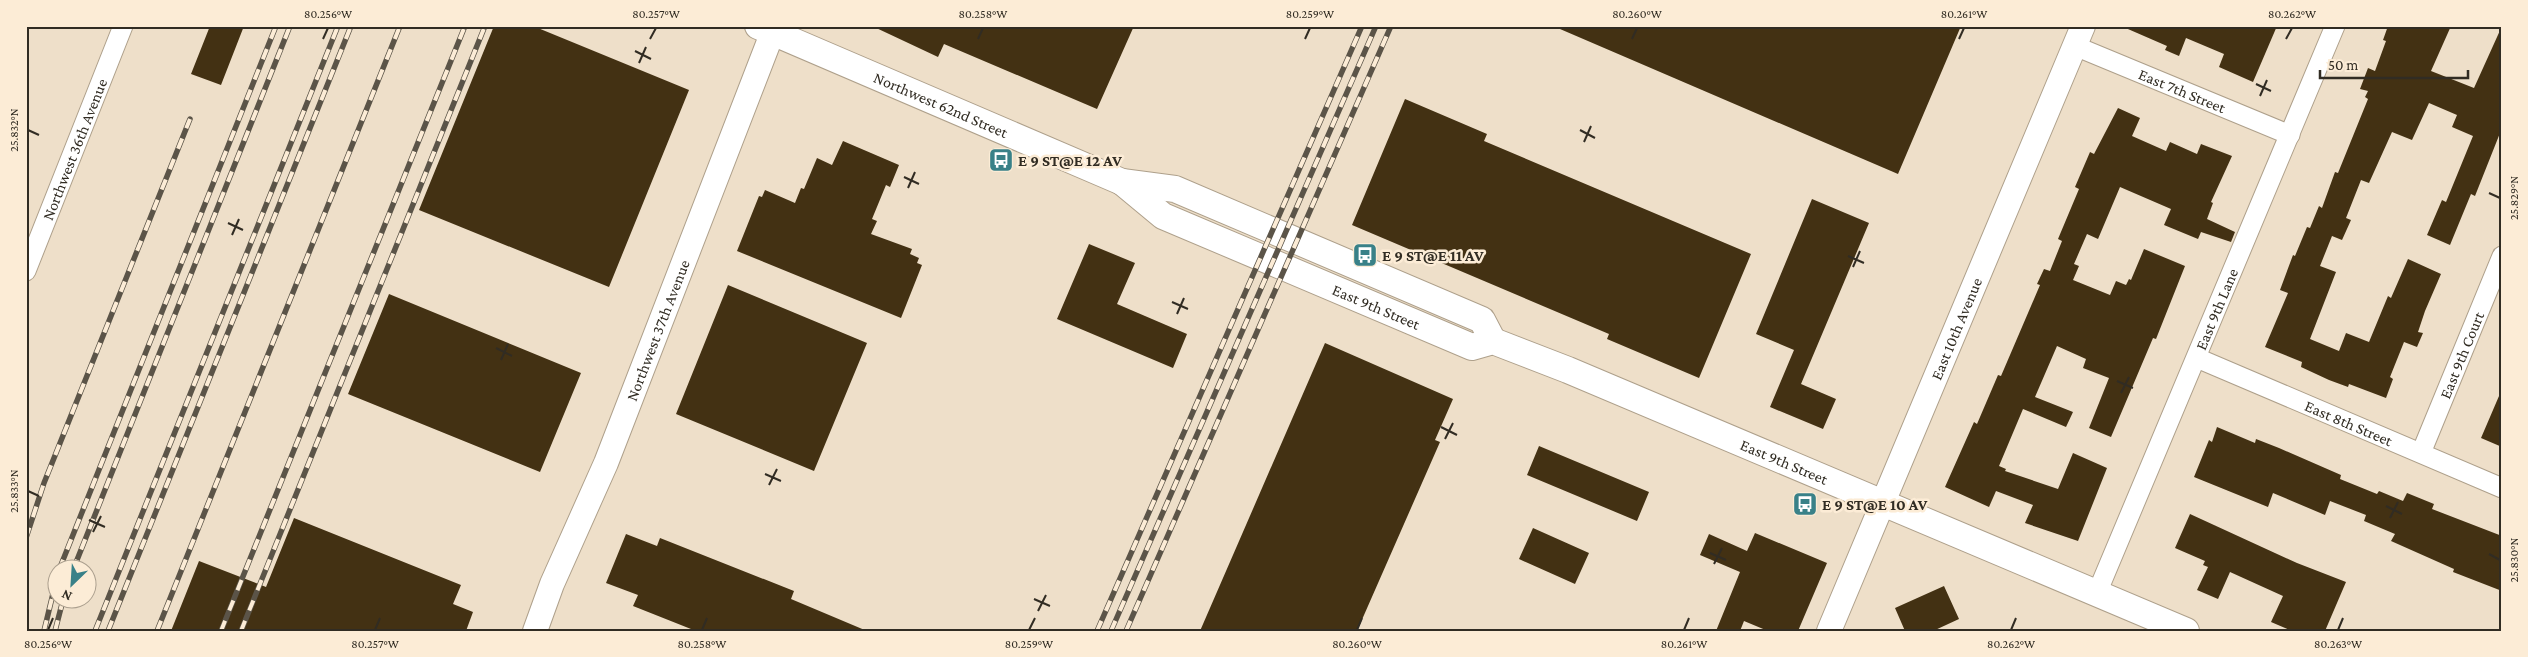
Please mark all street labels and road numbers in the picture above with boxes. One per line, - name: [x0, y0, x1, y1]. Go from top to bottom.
- street label: East 7th Street: [2136, 65, 2229, 116]
- street label: Northwest 62nd Street: [871, 68, 1011, 141]
- street label: Northwest 36th Avenue: [39, 76, 110, 222]
- street label: Northwest 37th Avenue: [622, 257, 692, 403]
- street label: East 9th Lane: [2192, 266, 2241, 352]
- street label: East 10th Avenue: [1927, 275, 1985, 382]
- street label: East 9th Street: [1330, 280, 1423, 333]
- street label: East 9th Court: [2436, 308, 2487, 401]
- street label: East 8th Street: [2302, 397, 2396, 449]
- street label: East 9th Street: [1738, 435, 1831, 488]

